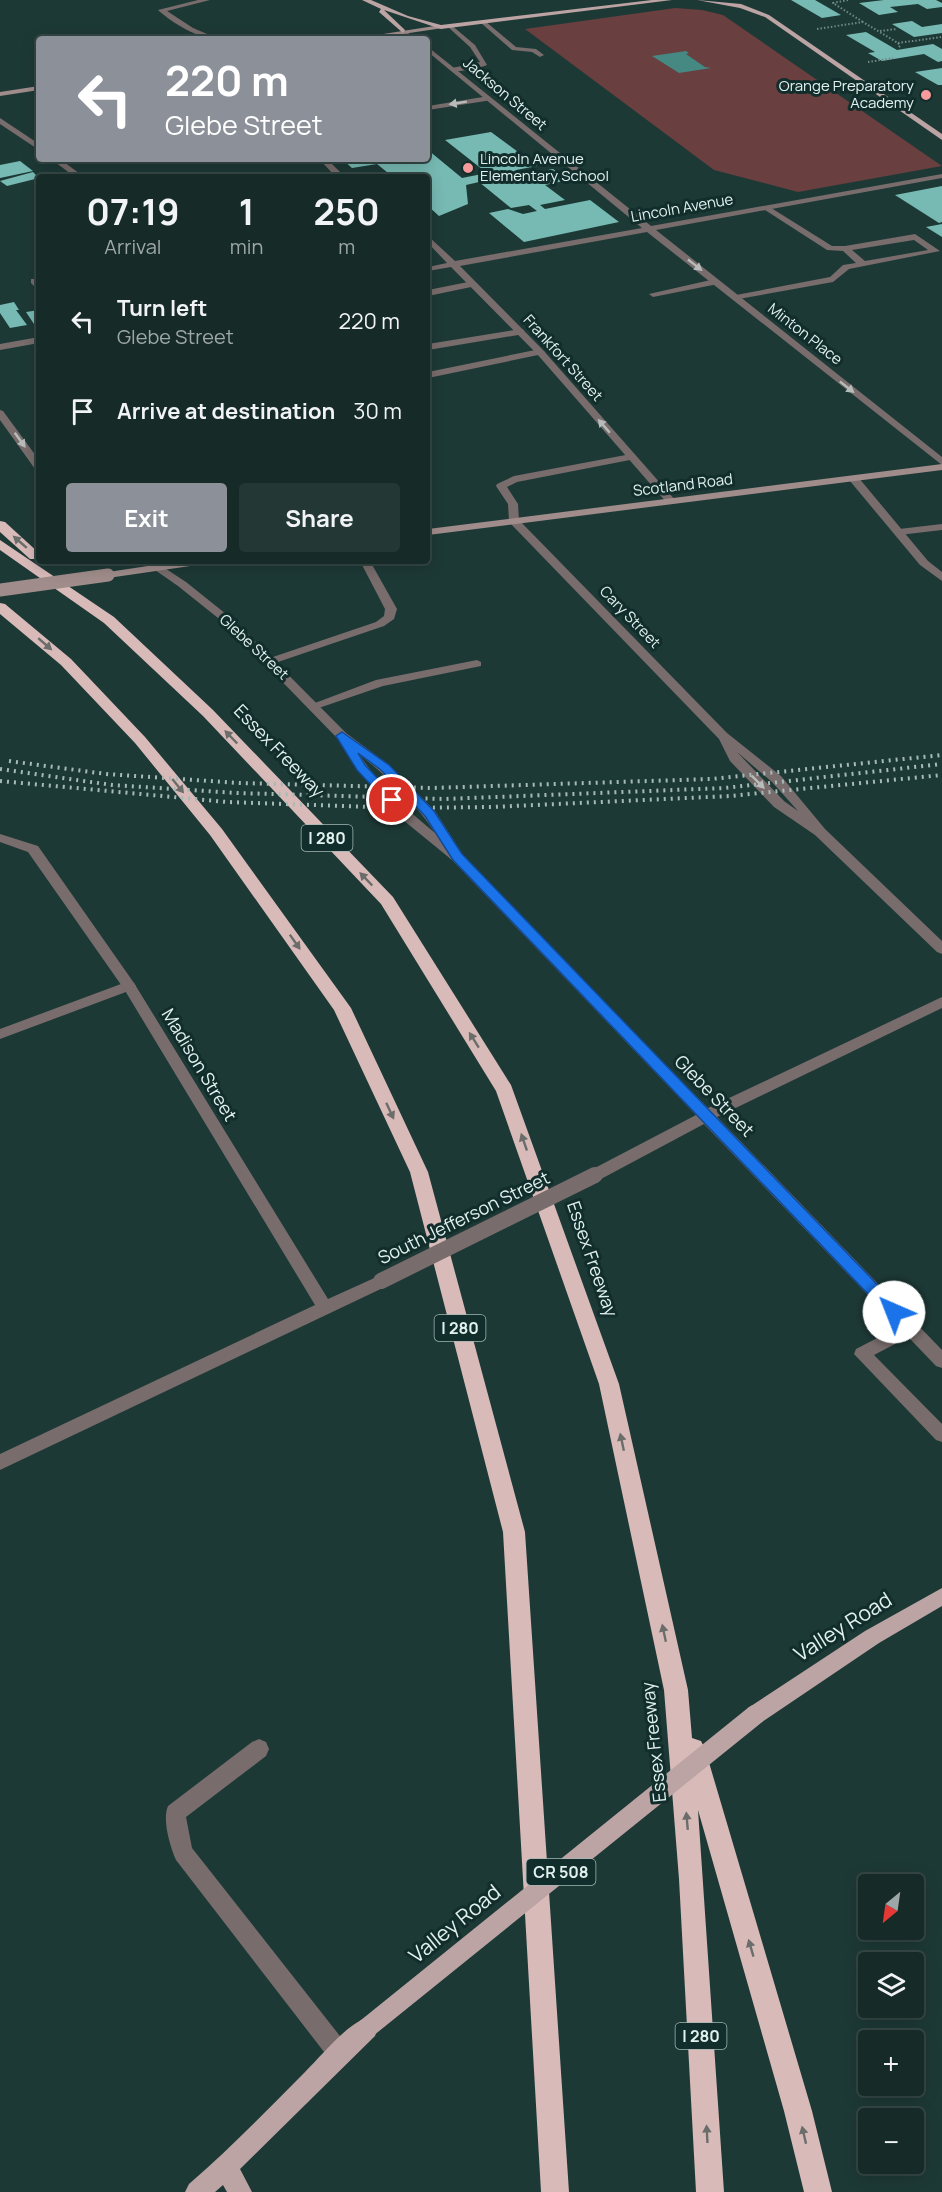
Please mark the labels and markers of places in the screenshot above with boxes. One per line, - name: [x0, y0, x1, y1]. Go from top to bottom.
- place label: Orange Preparatory Academy: [779, 75, 914, 113]
- marker: Orange Preparatory Academy: [919, 88, 933, 102]
- place label: Lincoln Avenue Elementary School: [480, 148, 609, 186]
- marker: Lincoln Avenue Elementary School: [461, 161, 475, 175]
- pin: [366, 774, 417, 825]

